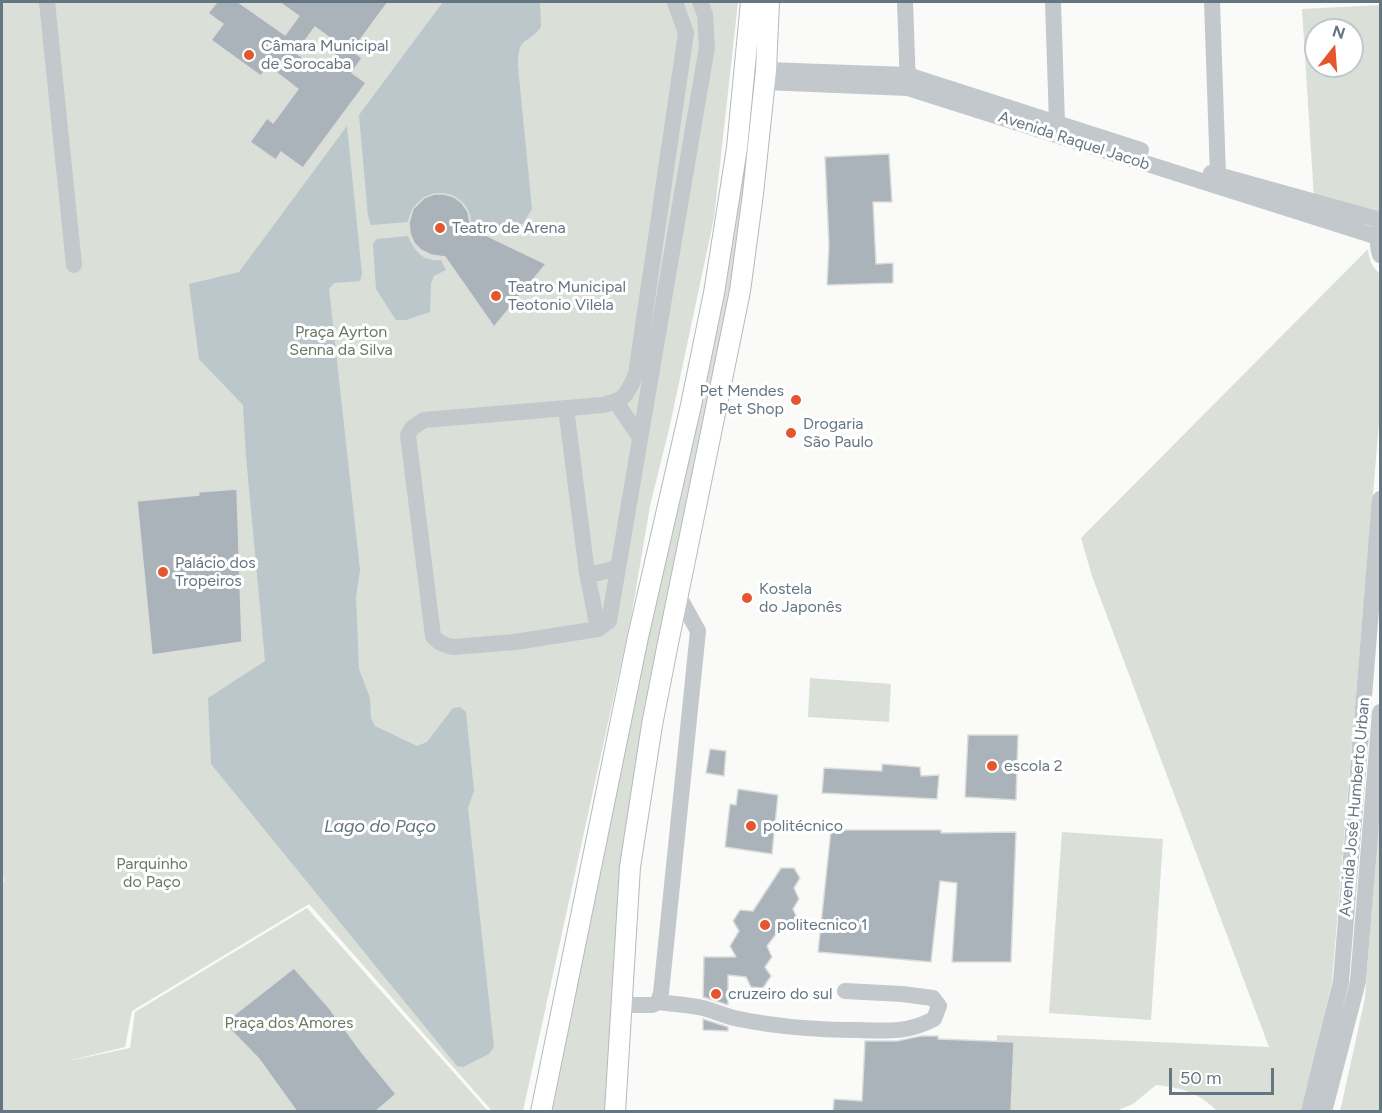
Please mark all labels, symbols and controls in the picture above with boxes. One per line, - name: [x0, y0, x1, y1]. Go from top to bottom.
- north arrow: [1304, 18, 1364, 78]
- text: N: [1330, 21, 1348, 43]
- place label: Câmara Municipal de Sorocaba: [261, 36, 389, 74]
- marker: Câmara Municipal de Sorocaba: [242, 48, 256, 62]
- street label: Avenida Raquel Jacob: [996, 107, 1152, 175]
- place label: Teatro de Arena: [452, 218, 566, 238]
- marker: Teatro de Arena: [433, 221, 447, 235]
- place label: Teatro Municipal Teotonio Vilela: [508, 277, 626, 315]
- marker: Teatro Municipal Teotonio Vilela: [489, 289, 503, 303]
- park label: Praça Ayrton Senna da Silva: [289, 322, 393, 360]
- place label: Pet Mendes Pet Shop: [699, 381, 784, 419]
- marker: Pet Mendes Pet Shop: [789, 393, 803, 407]
- place label: Drogaria São Paulo: [803, 414, 873, 452]
- marker: Drogaria São Paulo: [784, 426, 798, 440]
- place label: Palácio dos Tropeiros: [175, 553, 256, 591]
- marker: Palácio dos Tropeiros: [156, 565, 170, 579]
- place label: Kostela do Japonês: [759, 579, 842, 617]
- marker: Kostela do Japonês: [740, 591, 754, 605]
- street label: Avenida José Humberto Urban: [1336, 697, 1374, 917]
- place label: escola 2: [1004, 756, 1063, 776]
- marker: escola 2: [985, 759, 999, 773]
- water label: Lago do Paço: [324, 816, 436, 838]
- place label: politécnico: [763, 816, 843, 836]
- marker: politécnico: [744, 819, 758, 833]
- park label: Parquinho do Paço: [116, 854, 188, 892]
- place label: politecnico 1: [777, 915, 868, 935]
- marker: politecnico 1: [758, 918, 772, 932]
- place label: cruzeiro do sul: [728, 984, 832, 1004]
- marker: cruzeiro do sul: [709, 987, 723, 1001]
- park label: Praça dos Amores: [225, 1013, 353, 1033]
- scale bar: [1172, 1056, 1277, 1094]
- text: 50 m: [1180, 1067, 1222, 1089]

